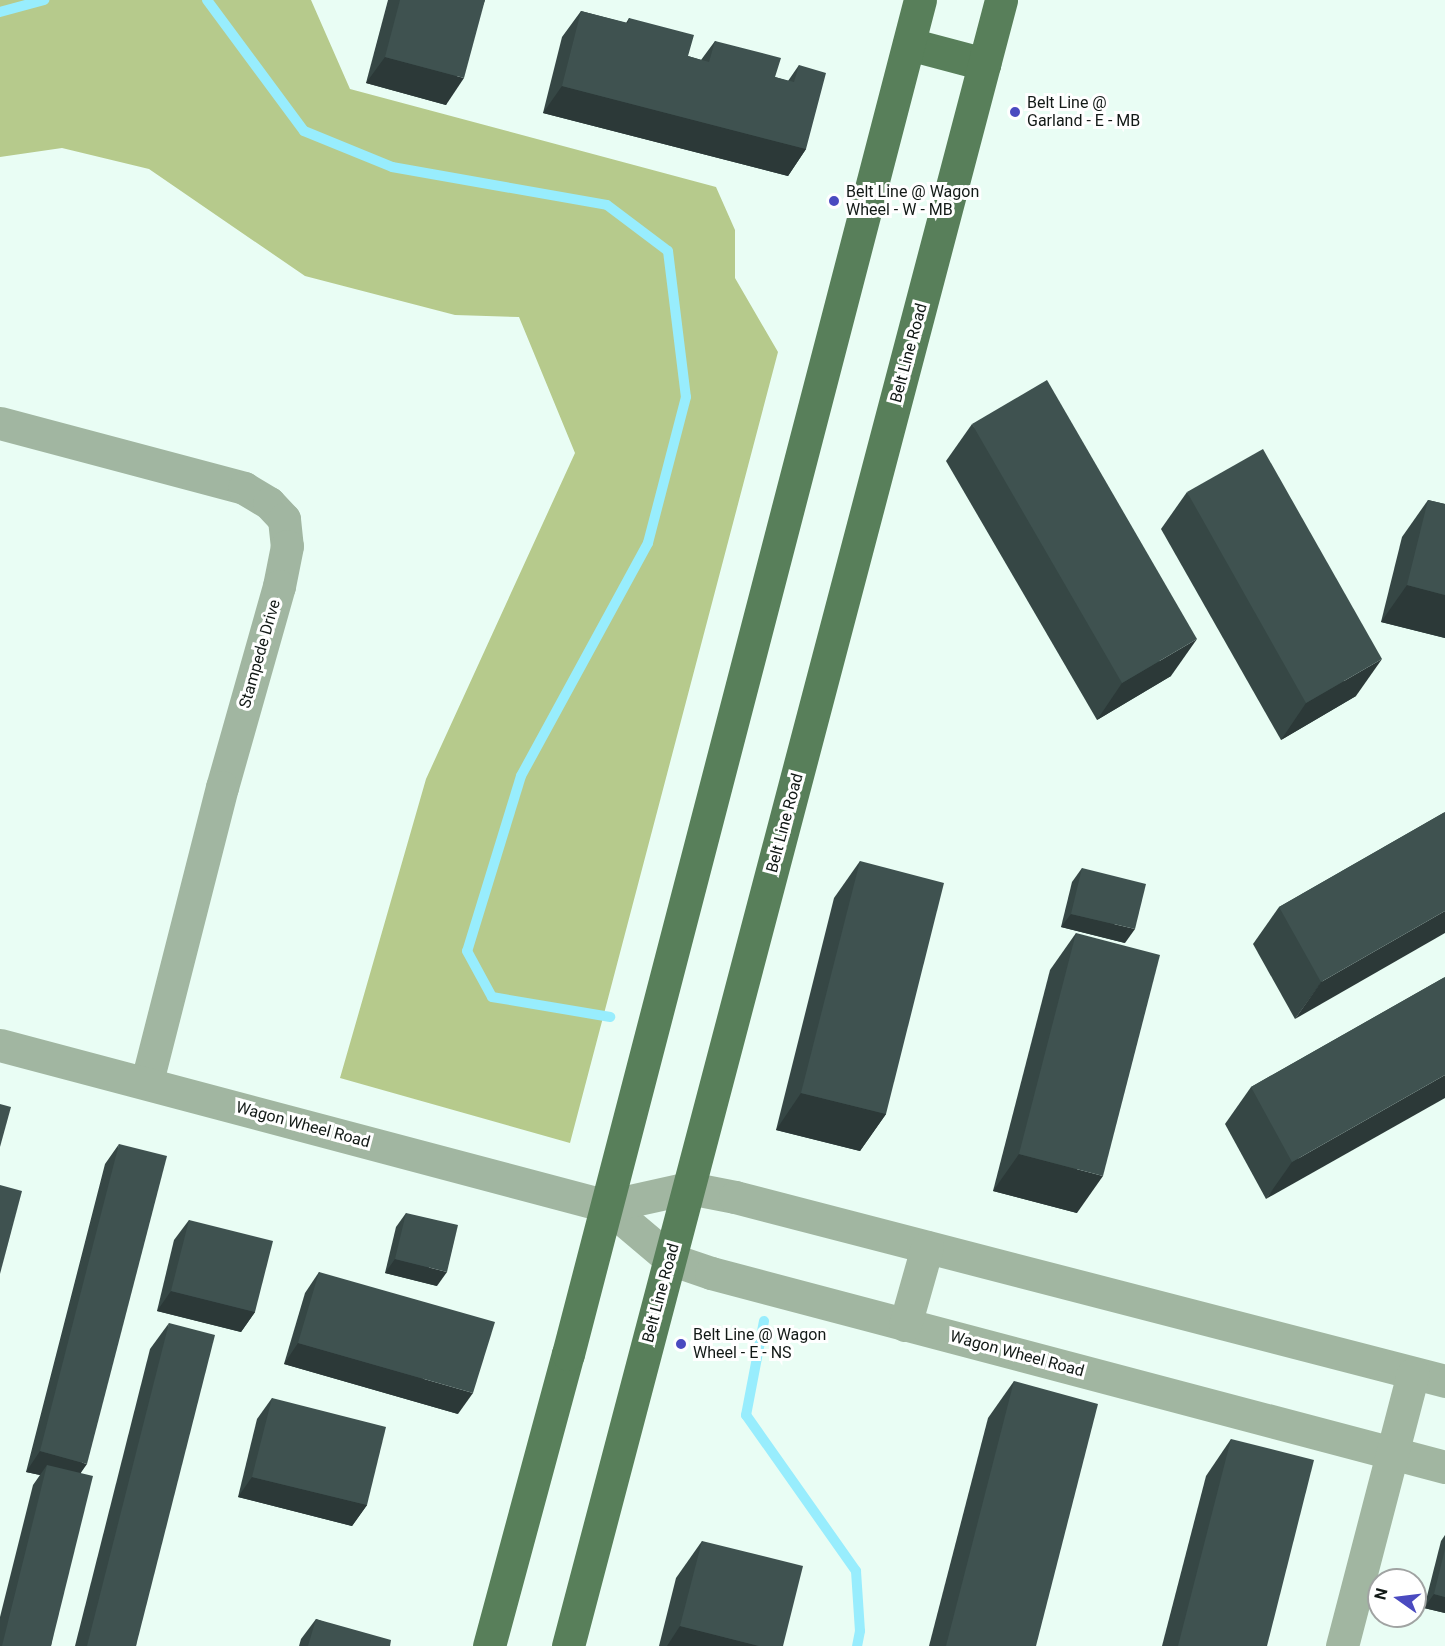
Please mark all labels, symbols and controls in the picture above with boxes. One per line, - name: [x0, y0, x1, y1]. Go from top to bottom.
- place label: Belt Line @ Garland - E - MB: [1027, 93, 1140, 131]
- marker: Belt Line @ Garland - E - MB: [1008, 105, 1022, 119]
- place label: Belt Line @ Wagon Wheel - W - MB: [846, 182, 979, 220]
- marker: Belt Line @ Wagon Wheel - W - MB: [827, 194, 841, 208]
- street label: Belt Line Road: [887, 301, 931, 405]
- street label: Stampede Drive: [235, 597, 285, 711]
- street label: Belt Line Road: [763, 771, 807, 875]
- street label: Wagon Wheel Road: [234, 1098, 372, 1152]
- street label: Belt Line Road: [639, 1241, 683, 1345]
- place label: Belt Line @ Wagon Wheel - E - NS: [693, 1325, 826, 1363]
- street label: Wagon Wheel Road: [948, 1327, 1086, 1381]
- marker: Belt Line @ Wagon Wheel - E - NS: [674, 1337, 688, 1351]
- north arrow: [1367, 1568, 1427, 1628]
- text: N: [1370, 1586, 1392, 1602]

